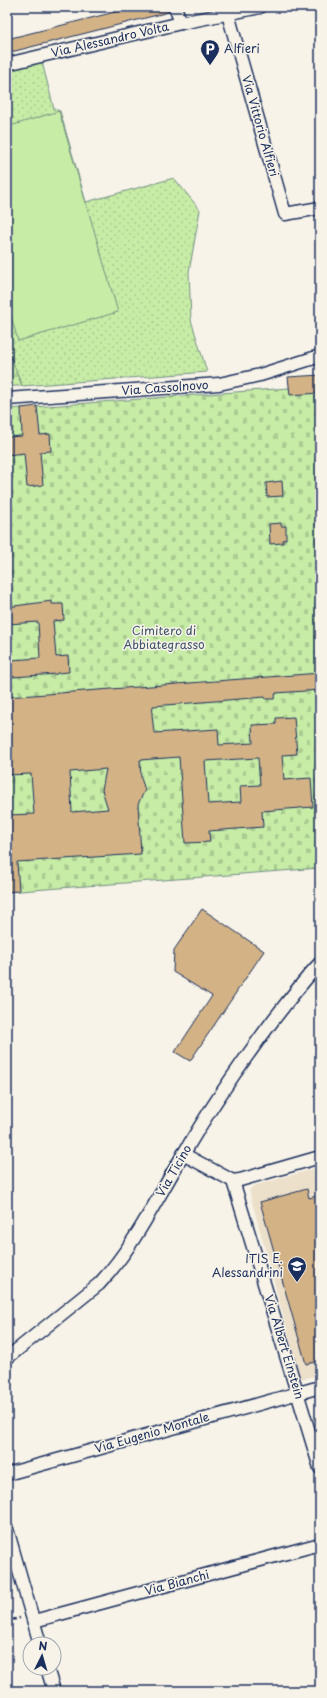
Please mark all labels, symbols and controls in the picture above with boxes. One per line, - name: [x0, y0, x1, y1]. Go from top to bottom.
- street label: Via Alessandro Volta: [49, 17, 171, 61]
- parking icon: Alfieri: [199, 38, 221, 66]
- place label: Alfieri: [224, 39, 260, 57]
- street label: Via Vittorio Alfieri: [238, 73, 284, 179]
- street label: Via Cassolnovo: [121, 375, 209, 399]
- park label: Cimitero di Abbiategrasso: [123, 621, 205, 653]
- street label: Via Ticino: [151, 1141, 195, 1200]
- place label: ITIS E. Alessandrini: [212, 1249, 283, 1281]
- school or university icon: ITIS E. Alessandrini: [286, 1255, 308, 1283]
- street label: Via Albert Einstein: [261, 1292, 309, 1401]
- street label: Via Eugenio Montale: [92, 1407, 212, 1457]
- street label: Via Bianchi: [142, 1565, 211, 1599]
- north arrow: [22, 1636, 62, 1676]
- text: N: [38, 1637, 48, 1654]

